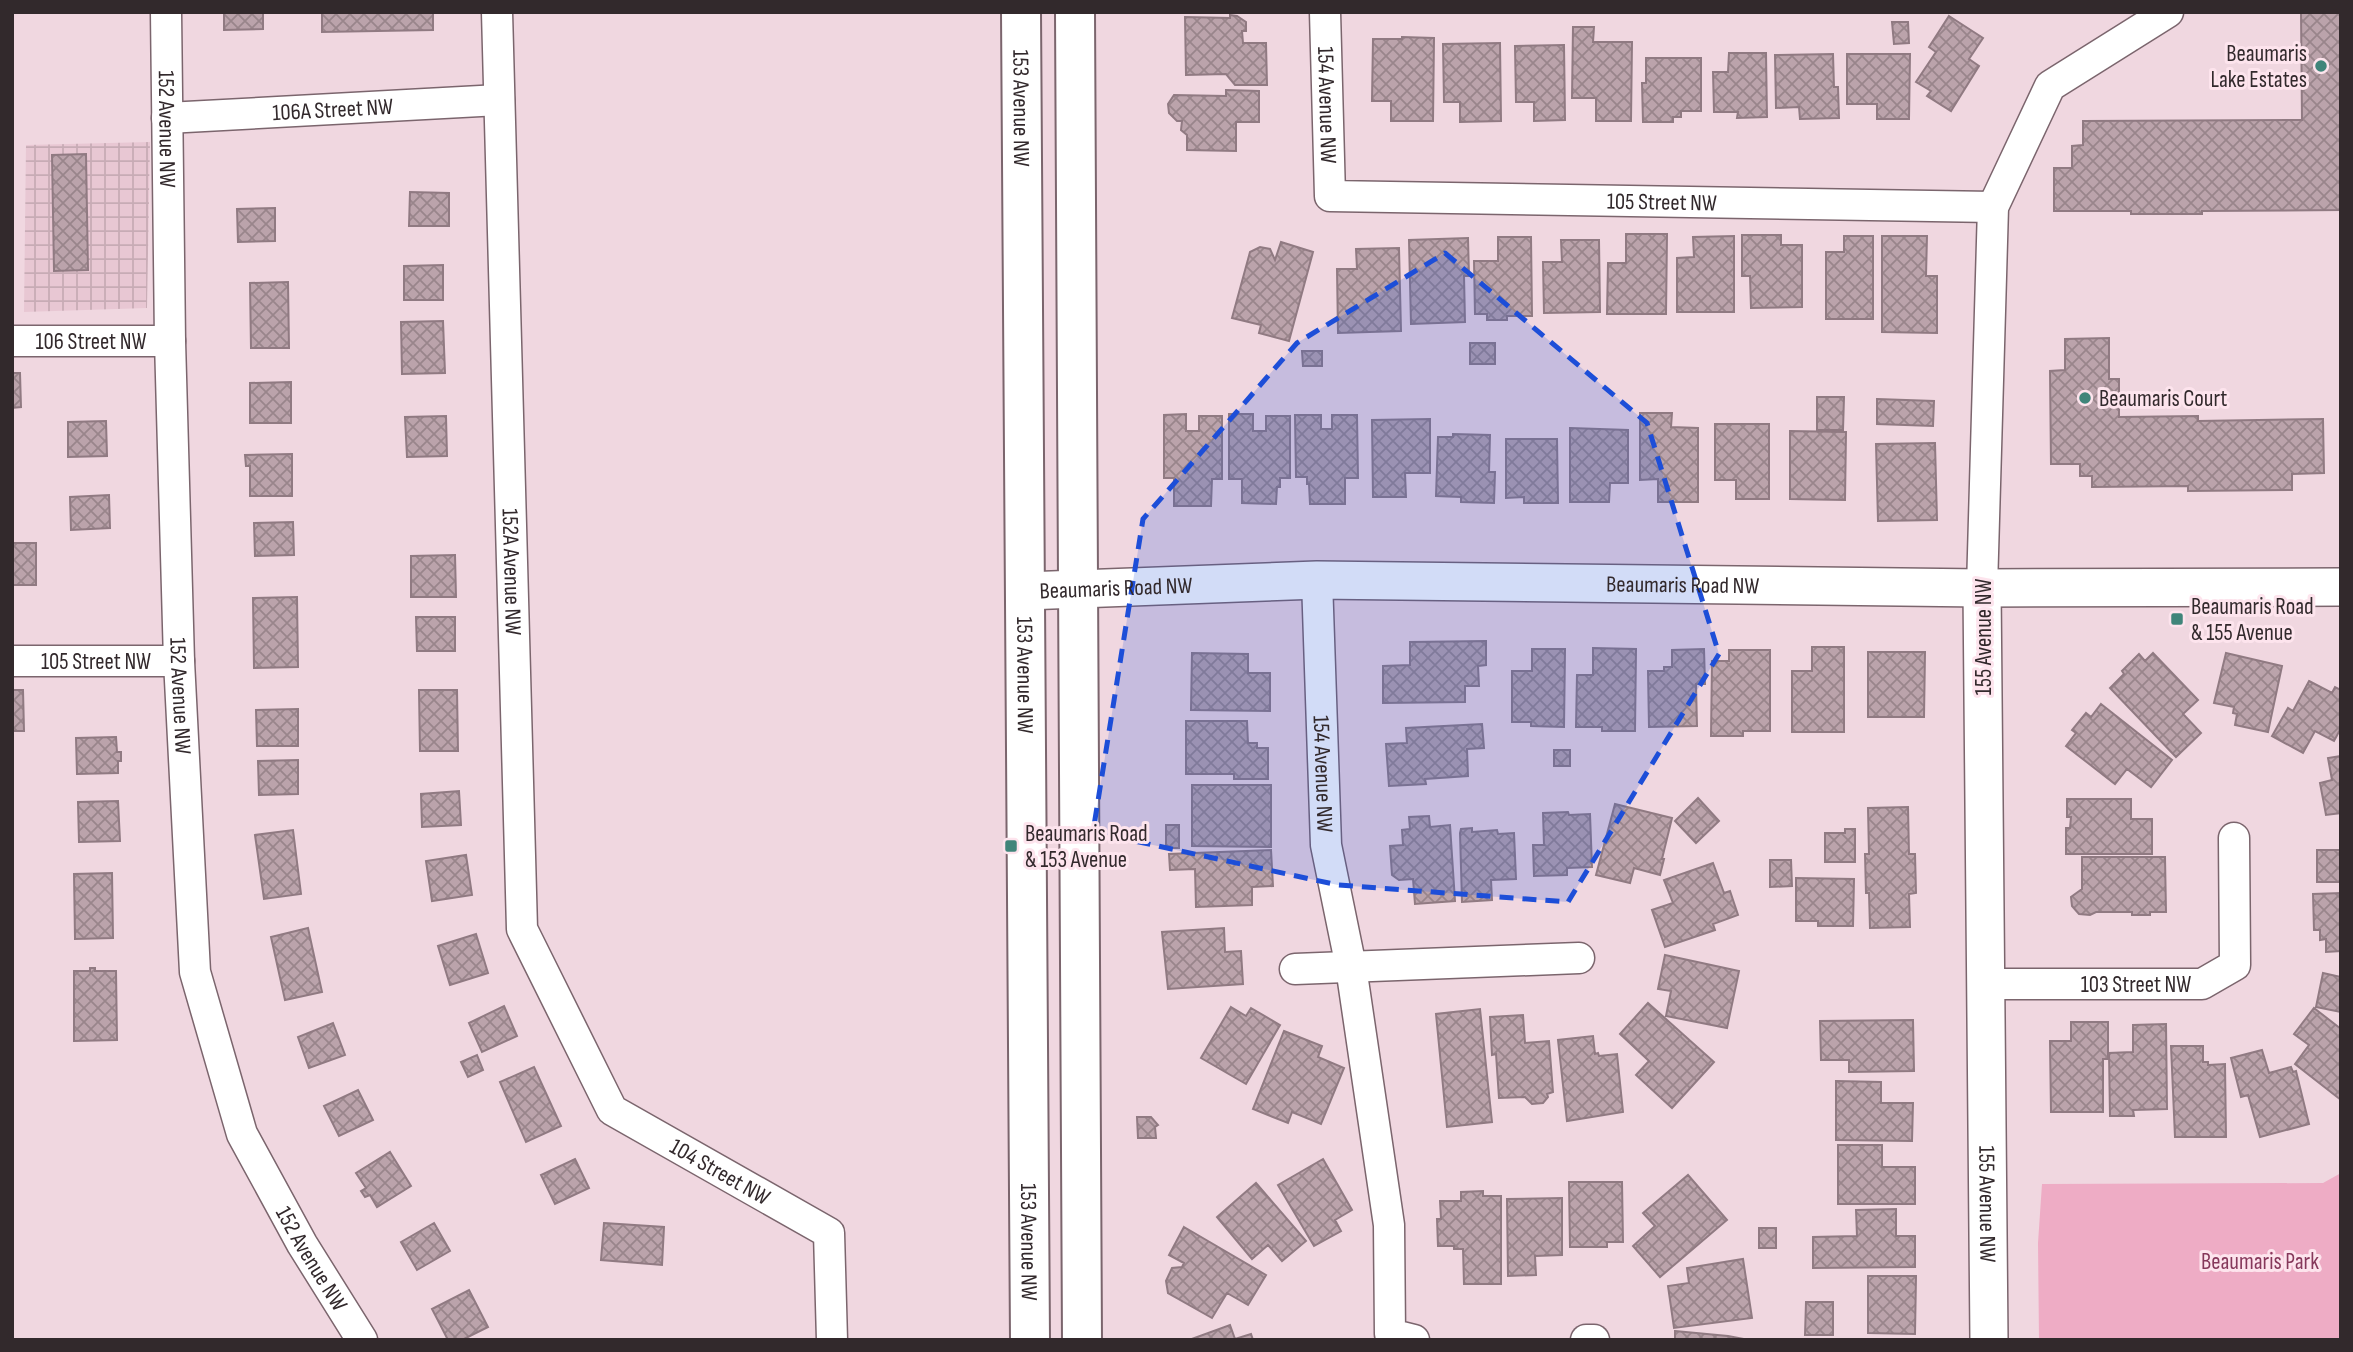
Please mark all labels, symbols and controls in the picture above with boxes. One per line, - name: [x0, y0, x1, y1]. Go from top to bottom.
- place label: Beaumaris Lake Estates: [2210, 40, 2307, 94]
- street label: 154 Avenue NW: [1311, 46, 1342, 164]
- street label: 153 Avenue NW: [1006, 49, 1035, 167]
- marker: Beaumaris Lake Estates: [2313, 58, 2329, 74]
- street label: 152 Avenue NW: [152, 70, 181, 188]
- street label: 106A Street NW: [272, 93, 394, 127]
- street label: 105 Street NW: [1607, 188, 1717, 217]
- street label: 106 Street NW: [35, 328, 147, 356]
- place label: Beaumaris Court: [2099, 385, 2227, 413]
- marker: Beaumaris Court: [2077, 390, 2093, 406]
- street label: 152A Avenue NW: [496, 508, 527, 636]
- street label: Beaumaris Road NW: [1606, 570, 1760, 600]
- street label: Beaumaris Road NW: [1039, 572, 1193, 605]
- street label: 155 Avenue NW: [1970, 579, 1998, 695]
- place label: Beaumaris Road & 155 Avenue: [2191, 593, 2314, 647]
- marker: Beaumaris Road & 155 Avenue: [2169, 611, 2185, 627]
- street label: 153 Avenue NW: [1010, 616, 1039, 734]
- street label: 152 Avenue NW: [163, 637, 197, 755]
- street label: 105 Street NW: [41, 648, 151, 676]
- street label: 154 Avenue NW: [1307, 715, 1339, 833]
- place label: Beaumaris Road & 153 Avenue: [1025, 820, 1148, 874]
- marker: Beaumaris Road & 153 Avenue: [1003, 838, 1019, 854]
- street label: 103 Street NW: [2081, 971, 2191, 999]
- street label: 104 Street NW: [665, 1133, 775, 1212]
- street label: 155 Avenue NW: [1972, 1145, 2001, 1263]
- street label: 153 Avenue NW: [1014, 1183, 1043, 1301]
- street label: 152 Avenue NW: [269, 1202, 353, 1316]
- park label: Beaumaris Park: [2201, 1248, 2319, 1276]

